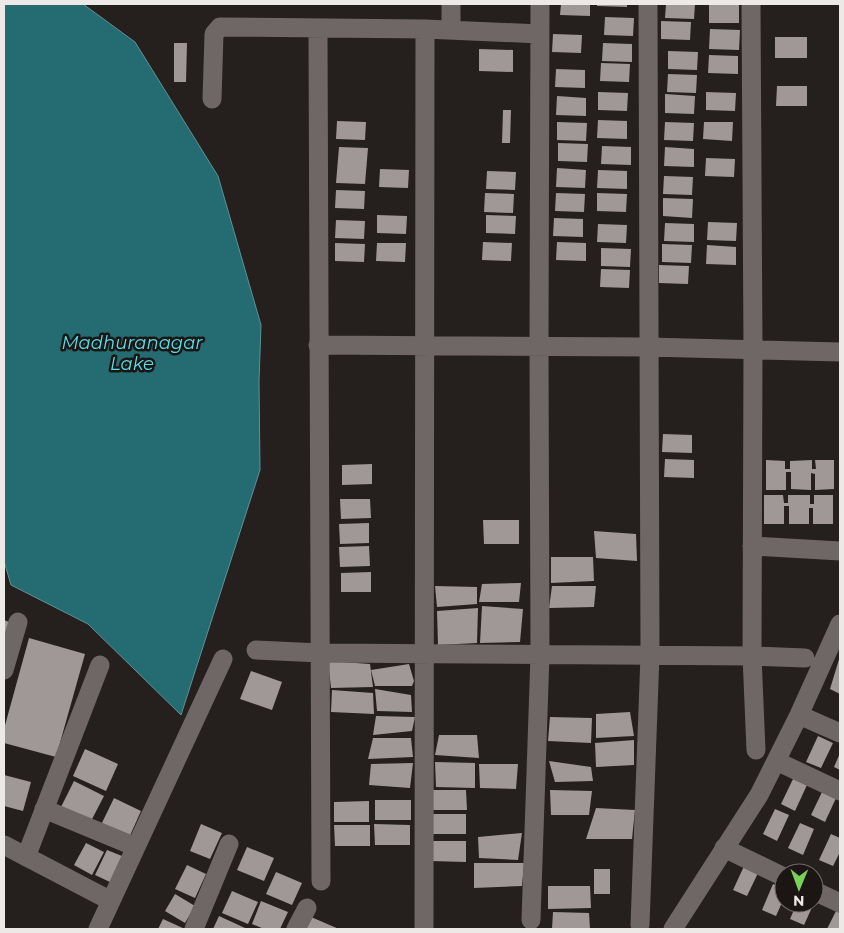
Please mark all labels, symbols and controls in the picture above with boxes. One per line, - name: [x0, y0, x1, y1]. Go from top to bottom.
- water label: Madhuranagar Lake: [61, 332, 203, 375]
- north arrow: [774, 863, 824, 913]
- text: N: [793, 892, 805, 910]

